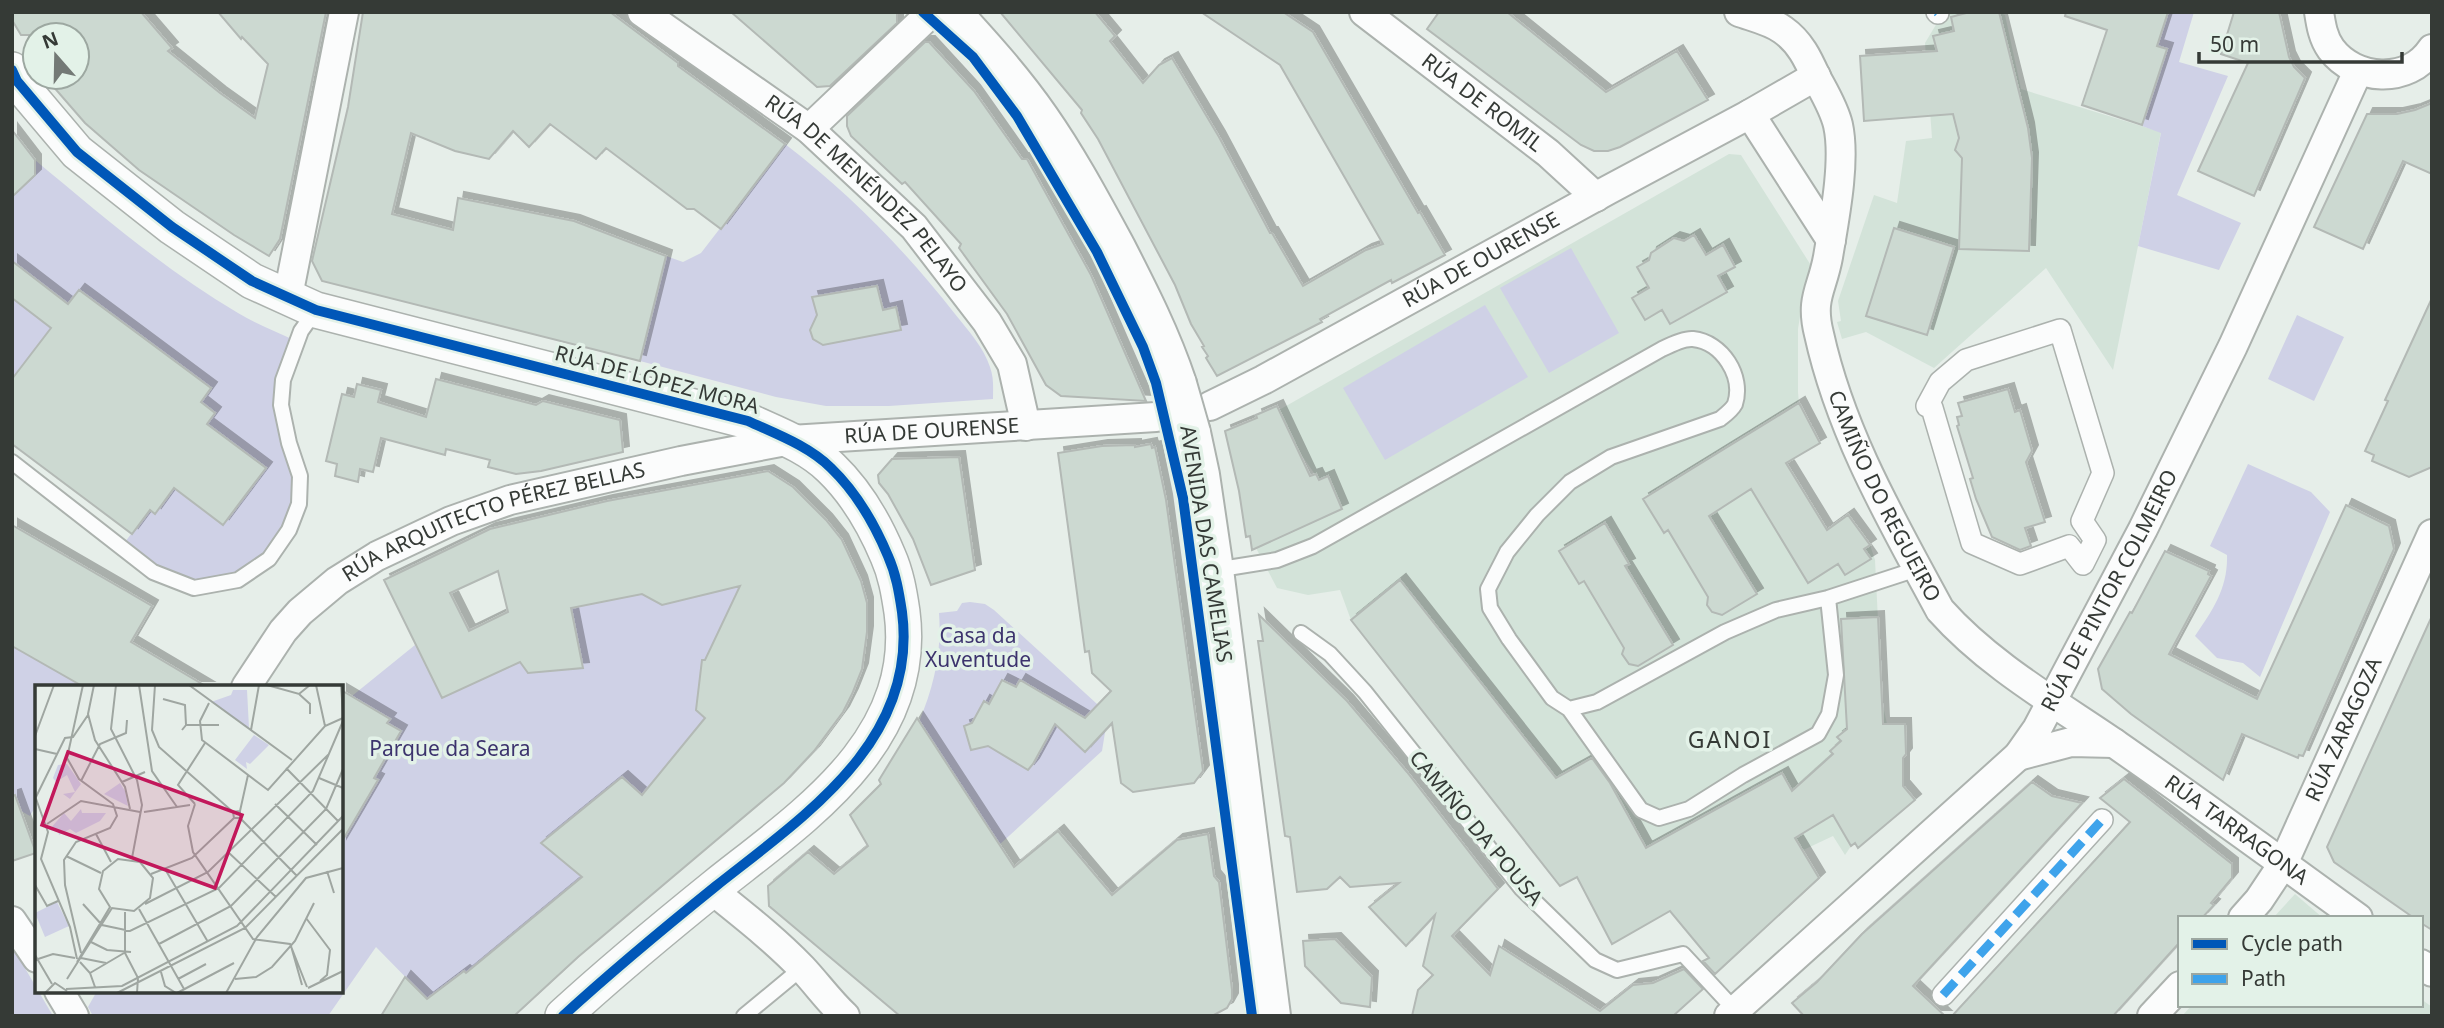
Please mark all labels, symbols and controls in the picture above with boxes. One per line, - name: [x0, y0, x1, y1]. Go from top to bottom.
- north arrow: [21, 21, 91, 91]
- scale bar: [2199, 21, 2402, 65]
- text: N: [38, 25, 62, 55]
- text: 50 m: [2210, 30, 2259, 58]
- street label: RÚA DE ROMIL: [1416, 46, 1549, 157]
- street label: RÚA DE MENÉNDEZ PELAYO: [760, 88, 974, 298]
- street label: RÚA DE OURENSE: [1397, 204, 1564, 314]
- street label: RÚA DE LÓPEZ MORA: [552, 338, 763, 420]
- street label: CAMIÑO DO REGUEIRO: [1823, 386, 1948, 606]
- street label: RÚA DE OURENSE: [843, 411, 1020, 450]
- street label: AVENIDA DAS CAMELIAS: [1174, 423, 1240, 664]
- street label: RÚA ARQUITECTO PÉREZ BELLAS: [336, 455, 648, 588]
- street label: RÚA DE PINTOR COLMEIRO: [2034, 464, 2183, 716]
- park label: Casa da Xuventude: [925, 621, 1031, 673]
- street label: RÚA ZARAGOZA: [2298, 652, 2388, 806]
- inset map: [35, 685, 343, 993]
- district label: GANOI: [1688, 723, 1772, 755]
- park label: Parque da Seara: [369, 734, 531, 762]
- street label: CAMIÑO DA POUSA: [1404, 744, 1550, 911]
- street label: RÚA TARRAGONA: [2159, 768, 2315, 891]
- legend: [2178, 916, 2423, 1007]
- text: Cycle path: [2241, 929, 2343, 957]
- text: Path: [2241, 964, 2286, 992]

